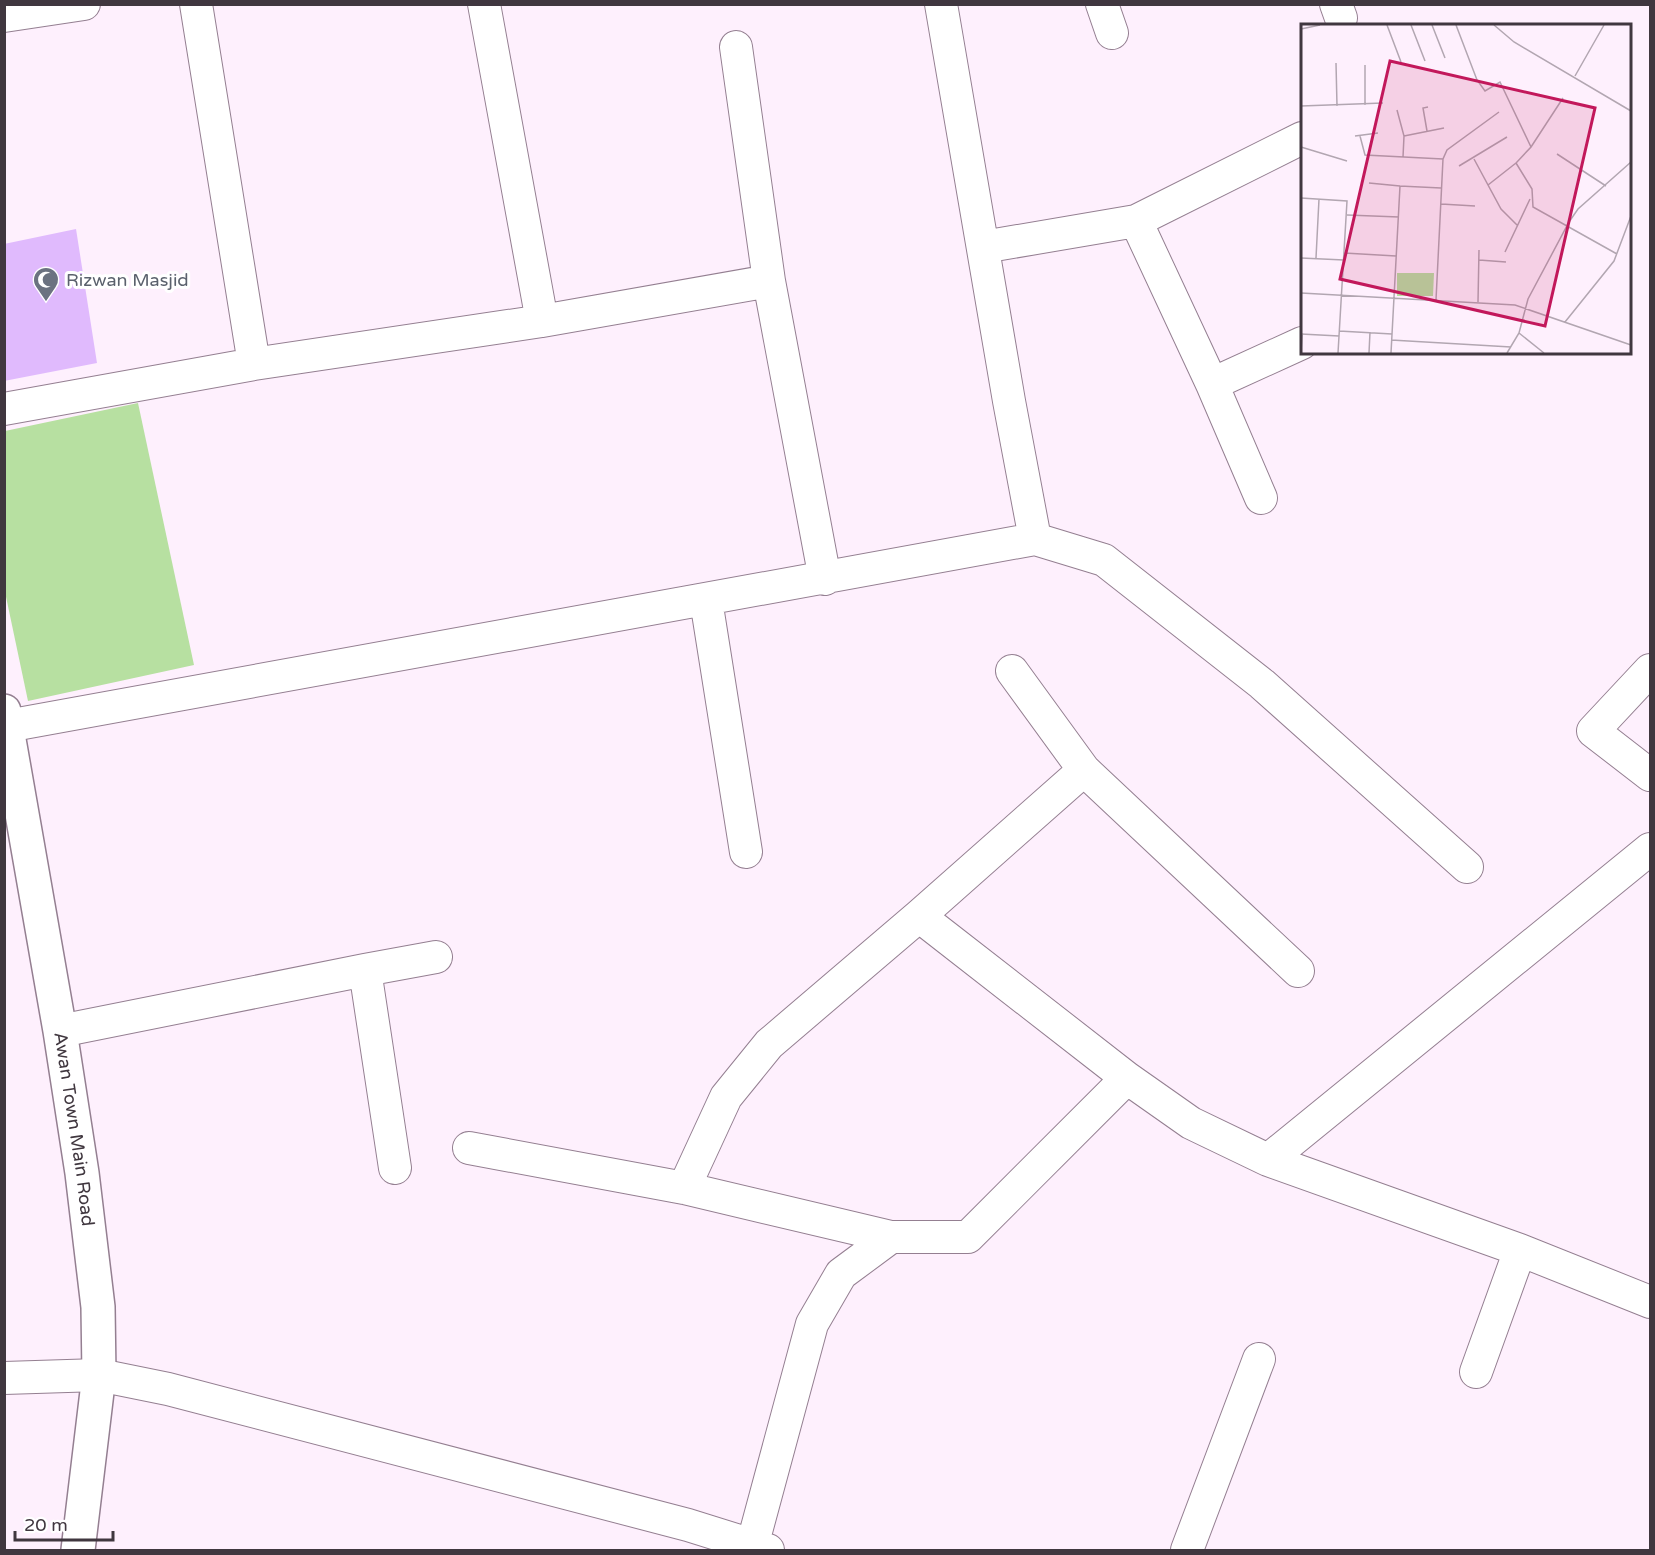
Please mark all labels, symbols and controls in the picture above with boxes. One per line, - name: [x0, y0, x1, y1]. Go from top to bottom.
- inset map: [1301, 24, 1631, 354]
- mosque icon: Rizwan Masjid: [31, 265, 61, 303]
- place label: Rizwan Masjid: [66, 269, 189, 291]
- street label: Awan Town Main Road: [49, 1030, 99, 1227]
- scale bar: [15, 1504, 112, 1542]
- text: 20 m: [24, 1514, 68, 1536]

